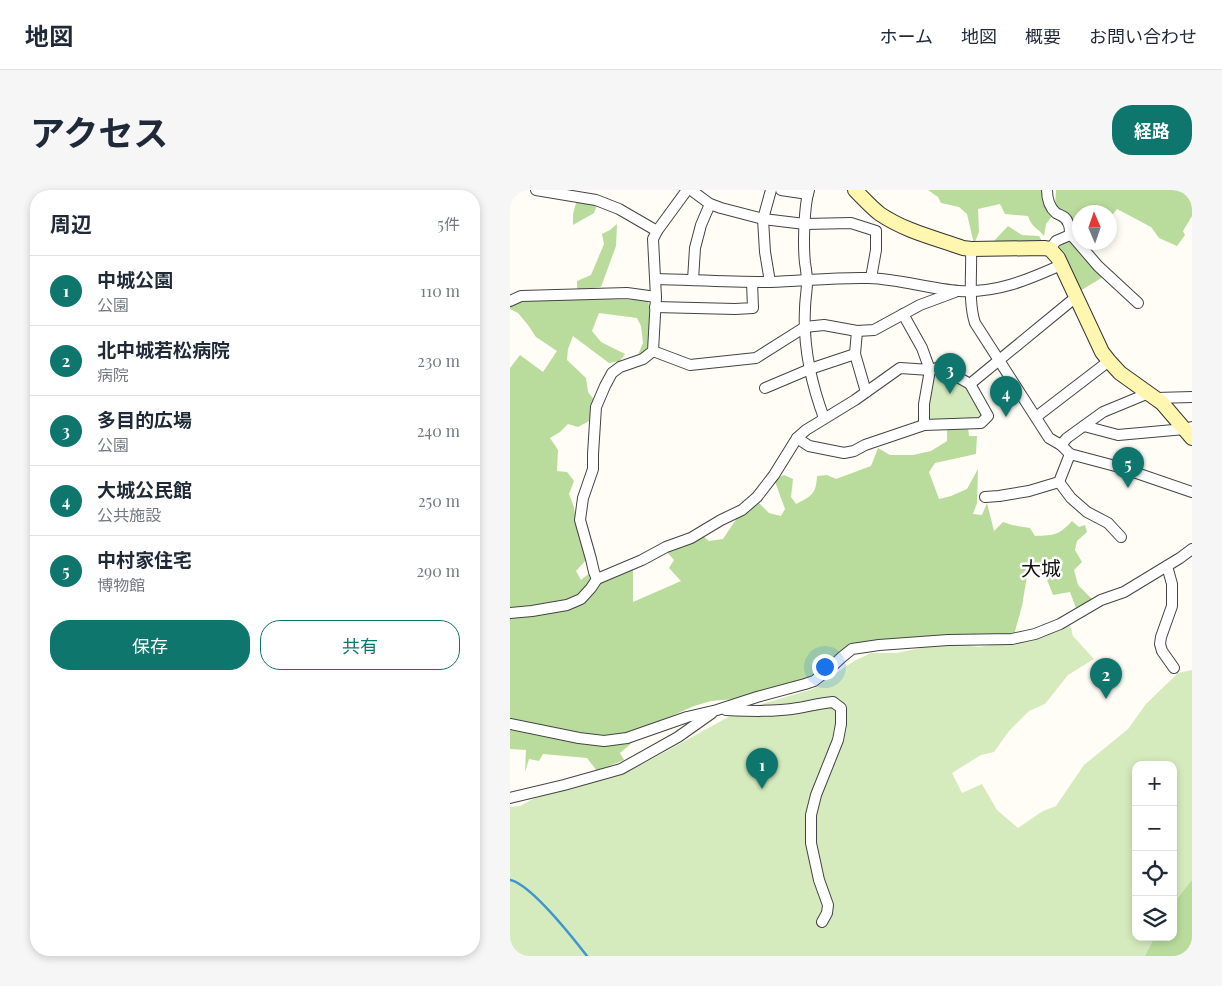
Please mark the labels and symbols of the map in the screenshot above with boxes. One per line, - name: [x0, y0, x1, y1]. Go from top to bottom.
- north arrow: [1072, 205, 1117, 250]
- pin: 3: [934, 353, 966, 394]
- pin: 4: [990, 376, 1022, 417]
- pin: 5: [1112, 447, 1144, 488]
- district label: 大城: [1021, 554, 1061, 581]
- your location: [812, 654, 838, 680]
- pin: 2: [1090, 658, 1122, 699]
- pin: 1: [746, 748, 778, 789]

